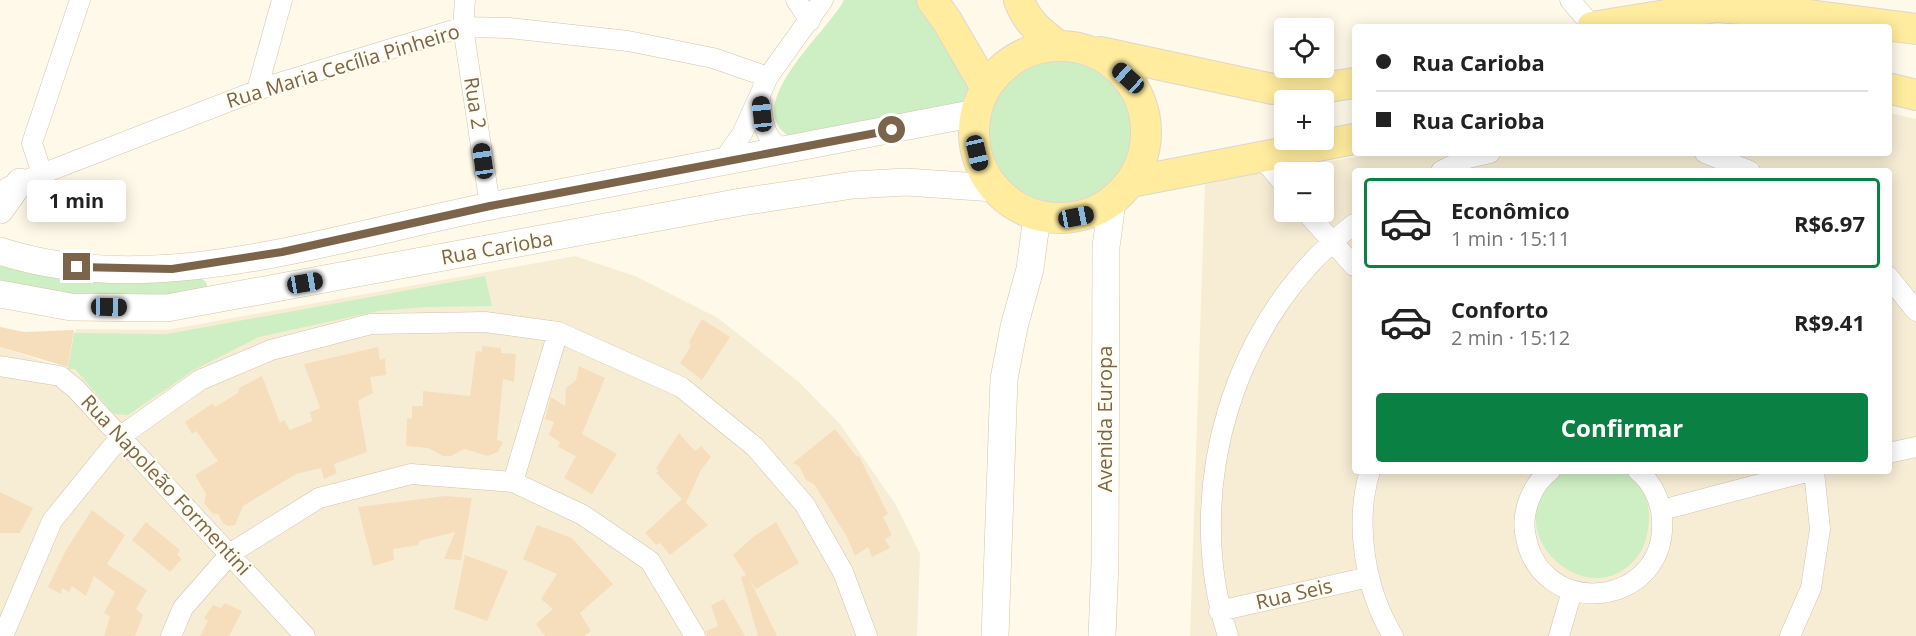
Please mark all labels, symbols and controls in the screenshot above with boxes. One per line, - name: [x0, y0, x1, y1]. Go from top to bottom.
- street label: Rua Maria Cecília Pinheiro: [223, 17, 463, 114]
- map controls: [1274, 18, 1334, 222]
- button: locate: [1274, 18, 1334, 78]
- text: Rua Carioba: [1412, 47, 1545, 77]
- car: [1109, 59, 1147, 97]
- street label: Rua 2: [458, 75, 493, 131]
- button: +: [1274, 90, 1334, 150]
- car: [751, 95, 773, 133]
- text: Rua Carioba: [1412, 105, 1545, 135]
- route start: [878, 116, 905, 143]
- car: [964, 133, 990, 173]
- car: [472, 142, 494, 180]
- button: −: [1274, 162, 1334, 222]
- callout: 1 min: [28, 180, 127, 222]
- text: 1 min: [49, 187, 104, 214]
- text: Econômico: [1451, 195, 1570, 225]
- icon: car: [1379, 196, 1433, 250]
- car: [1057, 205, 1095, 229]
- text: R$6.97: [1794, 208, 1865, 238]
- street label: Rua Carioba: [439, 224, 555, 271]
- text: 1 min · 15:11: [1451, 225, 1570, 252]
- route end: [63, 253, 90, 280]
- car: [286, 271, 324, 295]
- text: Conforto: [1451, 294, 1548, 324]
- icon: car: [1379, 295, 1433, 349]
- car: [91, 298, 127, 316]
- text: R$9.41: [1794, 307, 1865, 337]
- text: 2 min · 15:12: [1451, 324, 1570, 351]
- street label: Avenida Europa: [1091, 346, 1118, 492]
- street label: Rua Napoleão Formentini: [75, 388, 257, 581]
- button: Confirmar: [1376, 393, 1868, 462]
- street label: Rua Seis: [1253, 572, 1335, 615]

